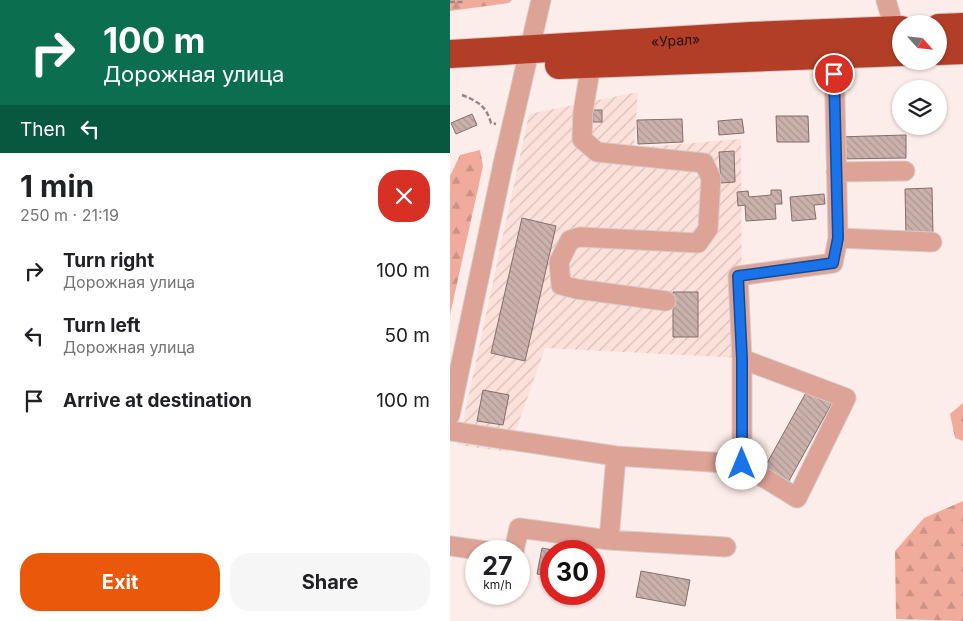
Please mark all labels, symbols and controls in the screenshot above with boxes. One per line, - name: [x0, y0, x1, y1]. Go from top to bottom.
- north arrow: [892, 15, 948, 70]
- map controls: [892, 15, 947, 135]
- text: 100 m: [103, 19, 206, 61]
- icon: right: [20, 20, 85, 85]
- street label: «Урал»: [650, 30, 701, 50]
- pin: [813, 53, 855, 95]
- icon: arrive: [820, 60, 848, 88]
- text: Дорожная улица: [103, 61, 284, 87]
- button: layers: [892, 80, 947, 135]
- icon: left: [76, 115, 104, 143]
- text: Then: [20, 118, 66, 141]
- text: 1 min: [20, 168, 94, 204]
- button: close: [378, 170, 430, 222]
- text: 250 m · 21:19: [20, 205, 119, 225]
- text: Turn right: [63, 249, 154, 272]
- icon: right: [20, 257, 48, 285]
- text: 100 m: [376, 259, 430, 282]
- text: Дорожная улица: [63, 272, 195, 292]
- text: Turn left: [63, 314, 141, 337]
- icon: left: [20, 322, 48, 350]
- text: 50 m: [384, 324, 430, 347]
- text: Дорожная улица: [63, 337, 195, 357]
- icon: arrive: [20, 387, 48, 415]
- text: Arrive at destination: [63, 389, 252, 412]
- text: 100 m: [376, 389, 430, 412]
- position arrow: [715, 437, 767, 489]
- speed limit sign: 30: [540, 540, 605, 605]
- text: 27: [482, 551, 513, 581]
- button: Exit: [20, 553, 220, 611]
- button: Share: [230, 553, 430, 611]
- text: km/h: [483, 577, 512, 592]

